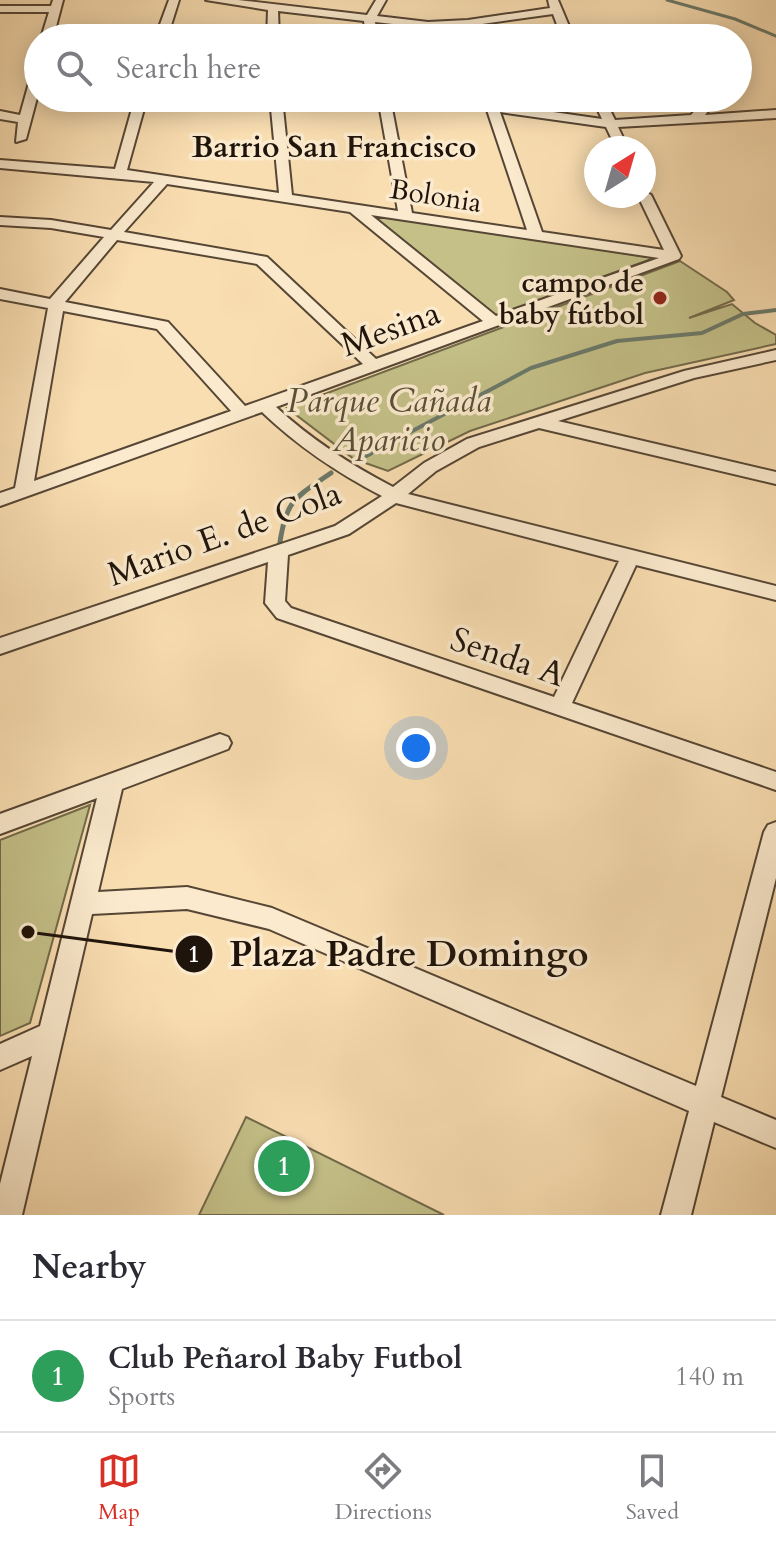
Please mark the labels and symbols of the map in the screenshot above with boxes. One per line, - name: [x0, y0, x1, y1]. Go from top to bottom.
- district label: Barrio San Francisco: [192, 127, 476, 168]
- north arrow: [584, 136, 656, 208]
- street label: Bolonia: [387, 170, 484, 222]
- place label: campo de baby fútbol: [499, 264, 644, 334]
- marker: campo de baby fútbol: [651, 289, 669, 307]
- street label: Mesina: [334, 290, 447, 368]
- park label: Parque Cañada Aparicio: [287, 378, 491, 463]
- street label: Mario E. de Cola: [101, 470, 348, 598]
- street label: Senda A: [444, 616, 572, 698]
- your location: [396, 728, 436, 768]
- callout: Plaza Padre Domingo: [174, 924, 604, 984]
- text: Plaza Padre Domingo: [230, 930, 588, 979]
- text: 1: [188, 938, 200, 971]
- pin: 1: [258, 1136, 310, 1196]

